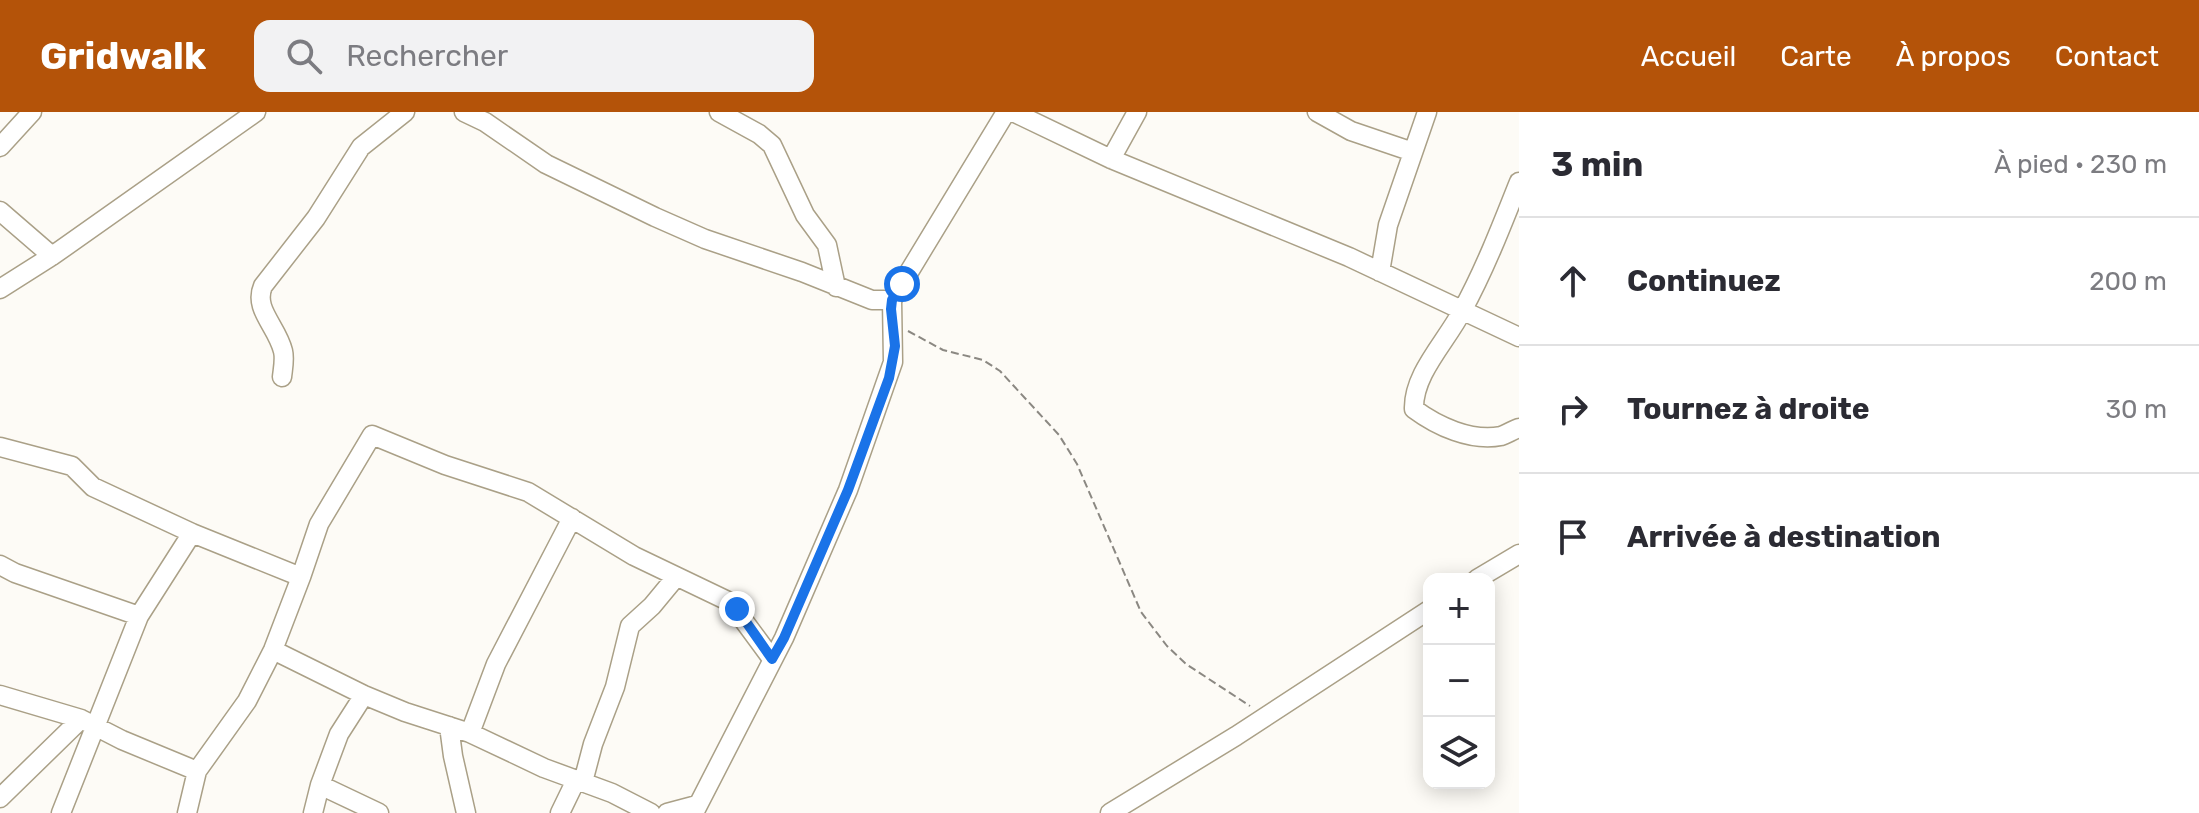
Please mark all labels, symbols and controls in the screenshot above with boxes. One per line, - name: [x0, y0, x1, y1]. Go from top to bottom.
- search box: [254, 20, 814, 92]
- text: Gridwalk: [40, 33, 206, 79]
- icon: search: [282, 34, 326, 78]
- text: Rechercher: [346, 38, 508, 74]
- text: Accueil: [1641, 40, 1736, 73]
- text: Carte: [1780, 40, 1852, 73]
- text: À propos: [1896, 40, 2011, 73]
- text: Contact: [2055, 40, 2159, 73]
- text: 3 min: [1551, 144, 1643, 185]
- text: À pied · 230 m: [1994, 149, 2167, 180]
- icon: ahead: [1551, 259, 1595, 303]
- text: Continuez: [1627, 263, 1781, 299]
- route start: [884, 266, 920, 302]
- text: 200 m: [2089, 266, 2167, 297]
- icon: right: [1551, 387, 1595, 431]
- text: Tournez à droite: [1627, 391, 1870, 427]
- text: 30 m: [2105, 394, 2167, 425]
- icon: arrive: [1551, 515, 1595, 559]
- text: Arrivée à destination: [1627, 519, 1941, 555]
- map controls: [1423, 573, 1495, 789]
- button: +: [1423, 573, 1495, 645]
- route end: [719, 591, 755, 627]
- button: −: [1423, 645, 1495, 717]
- button: layers: [1423, 717, 1495, 789]

